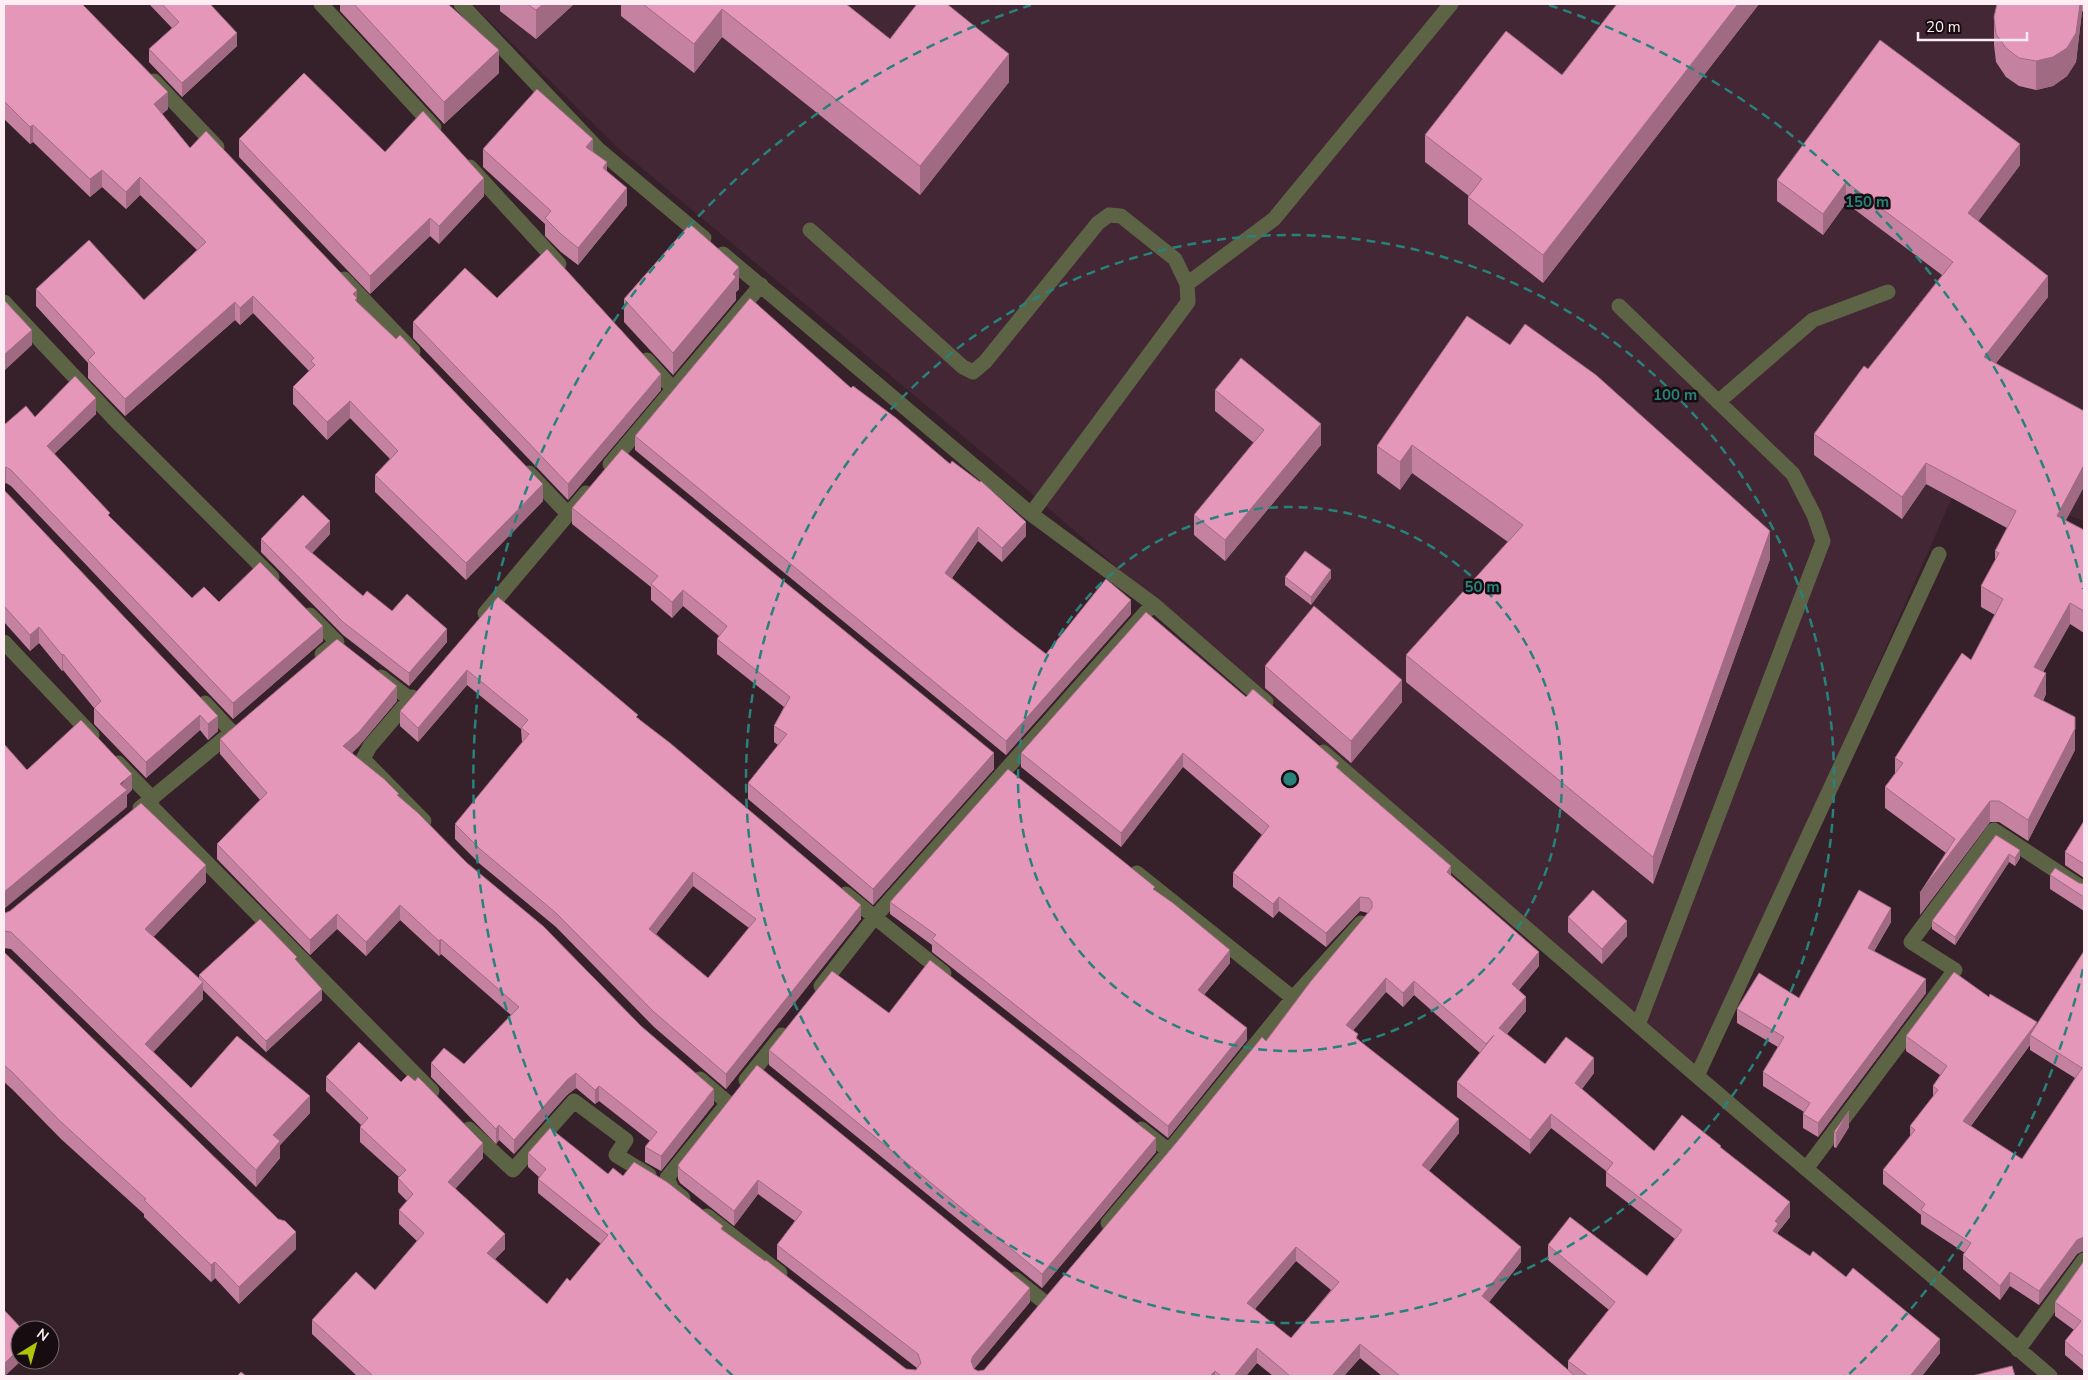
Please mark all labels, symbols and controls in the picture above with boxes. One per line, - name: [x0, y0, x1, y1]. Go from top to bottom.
- scale bar: [1918, 10, 2027, 42]
- text: 20 m: [1926, 17, 1961, 37]
- text: 150 m: [1845, 192, 1889, 212]
- text: 100 m: [1653, 385, 1697, 405]
- text: 50 m: [1464, 577, 1500, 597]
- centre of rings: [1281, 770, 1299, 788]
- north arrow: [10, 1320, 60, 1370]
- text: N: [33, 1324, 52, 1346]

